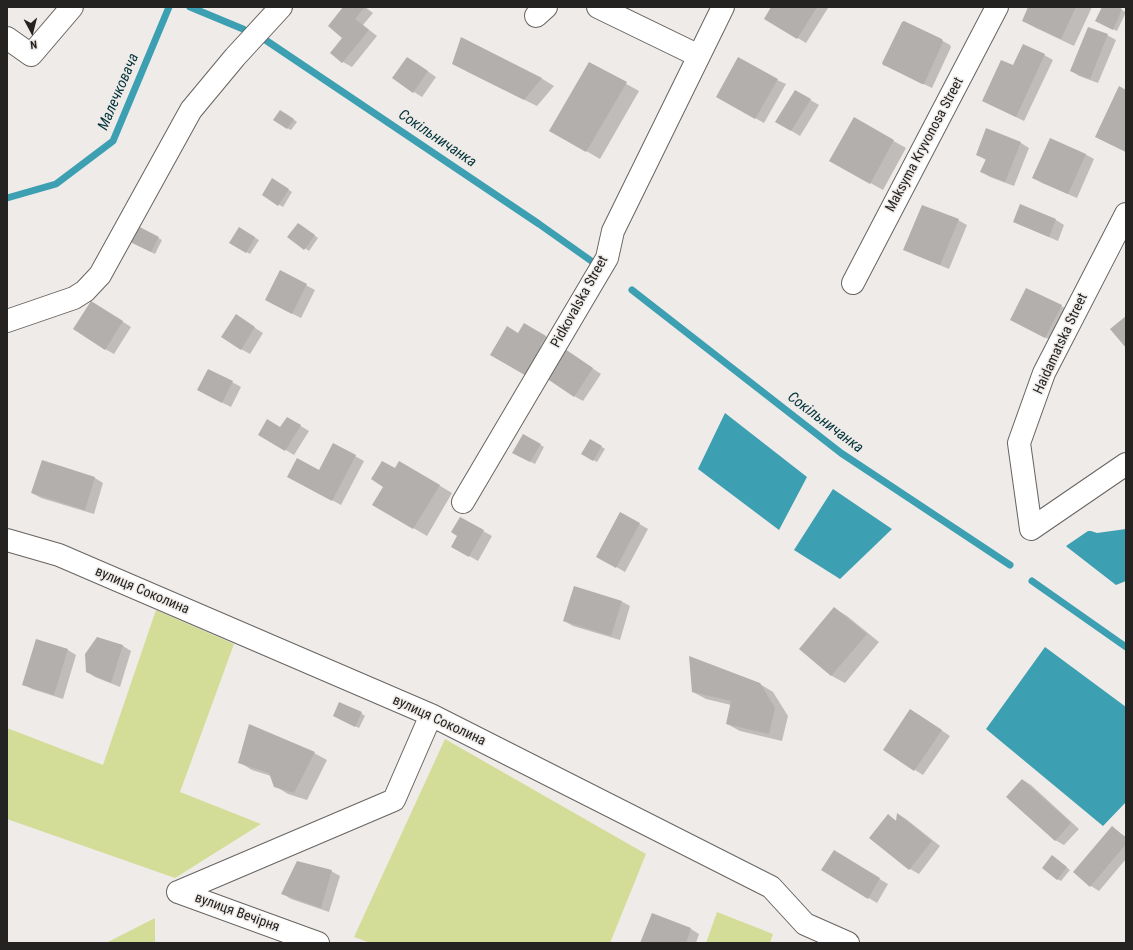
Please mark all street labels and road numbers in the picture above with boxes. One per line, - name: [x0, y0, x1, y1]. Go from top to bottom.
- street label: Maksyma Kryvonosa Street: [882, 75, 968, 215]
- street label: Pidkovalska Street: [548, 253, 612, 351]
- street label: Haidamatska Street: [1030, 291, 1092, 397]
- street label: вулиця Соколина: [92, 564, 192, 618]
- street label: вулиця Соколина: [390, 692, 488, 750]
- street label: вулиця Вечірня: [192, 890, 282, 936]

